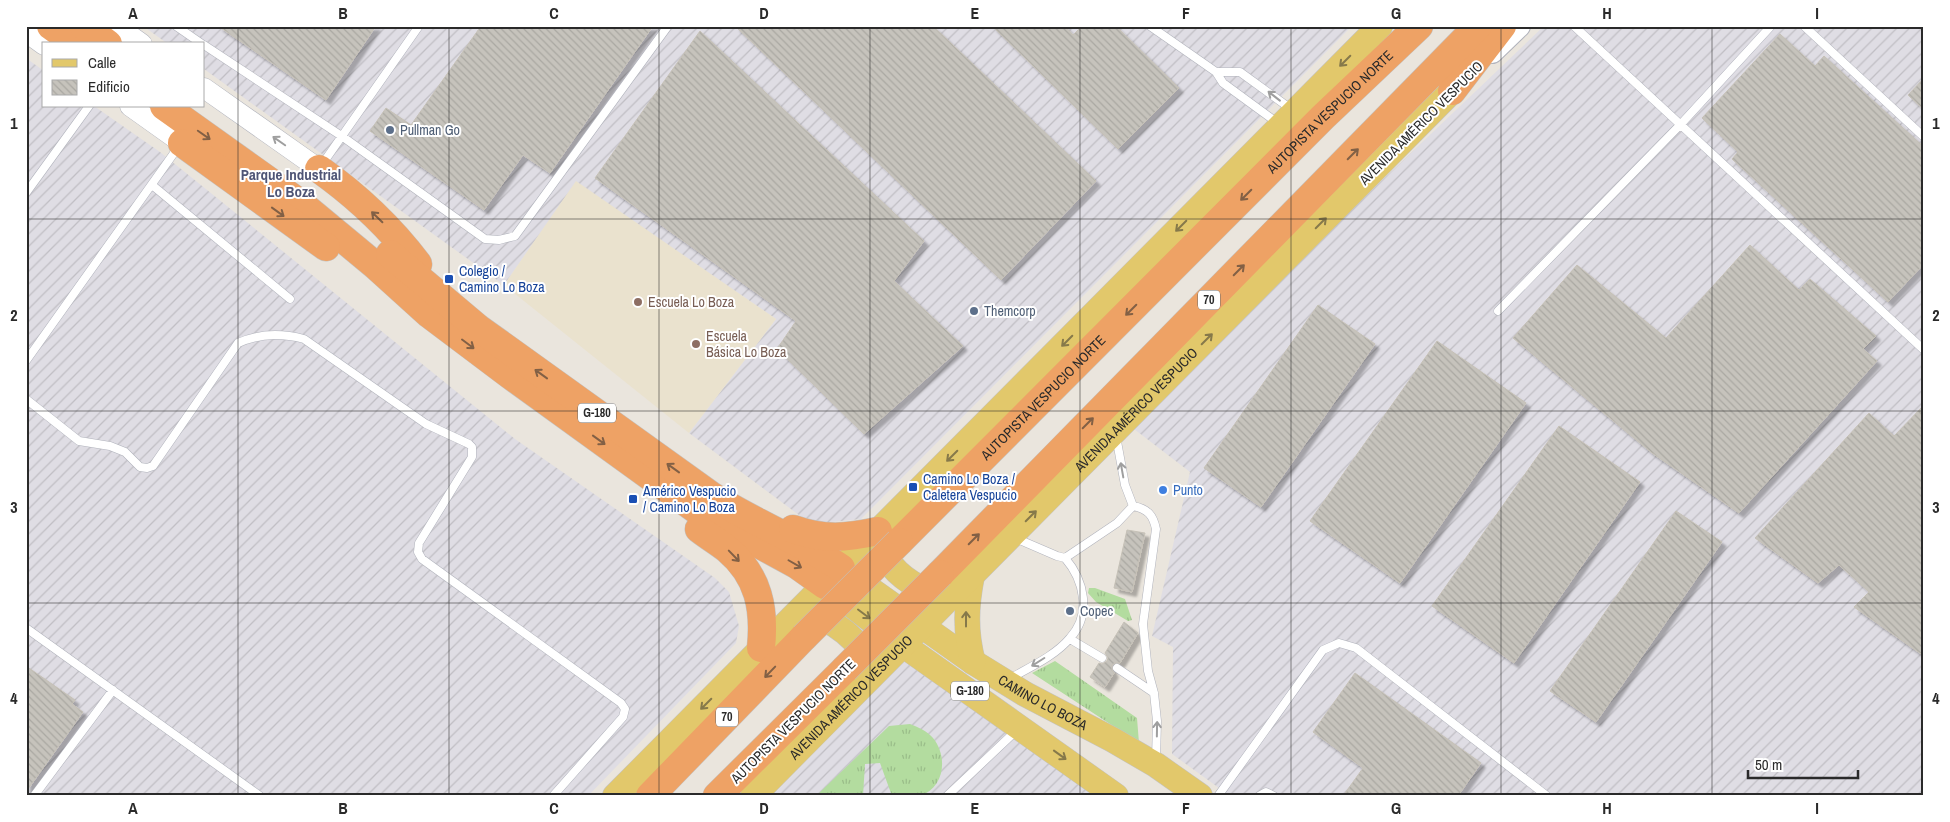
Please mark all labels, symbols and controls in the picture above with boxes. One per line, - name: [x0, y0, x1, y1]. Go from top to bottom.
- text: A: [128, 2, 138, 24]
- text: B: [338, 2, 348, 24]
- text: C: [549, 2, 559, 24]
- text: D: [759, 2, 769, 24]
- text: E: [971, 2, 980, 24]
- text: F: [1182, 2, 1190, 24]
- text: G: [1391, 2, 1401, 24]
- text: H: [1602, 2, 1612, 24]
- text: I: [1815, 2, 1819, 24]
- legend: [42, 42, 205, 108]
- street label: AUTOPISTA VESPUCIO NORTE: [1262, 46, 1397, 178]
- text: Calle: [88, 52, 116, 73]
- one-way arrow: [1339, 55, 1352, 67]
- street label: AVENIDA AMÉRICO VESPUCIO: [1355, 57, 1487, 189]
- text: Edificio: [88, 76, 130, 97]
- one-way arrow: [1267, 91, 1281, 101]
- text: 1: [10, 112, 18, 134]
- text: 1: [1932, 112, 1940, 134]
- place label: Pullman Go: [400, 121, 460, 139]
- marker: Pullman Go: [384, 124, 396, 136]
- one-way arrow: [196, 129, 210, 140]
- one-way arrow: [272, 136, 286, 146]
- one-way arrow: [1347, 148, 1359, 160]
- district label: Parque Industrial Lo Boza: [241, 164, 341, 202]
- one-way arrow: [1240, 188, 1252, 201]
- one-way arrow: [271, 207, 285, 217]
- one-way arrow: [371, 211, 383, 223]
- one-way arrow: [1315, 217, 1328, 229]
- one-way arrow: [1176, 219, 1188, 231]
- place label: Colegio / Camino Lo Boza: [459, 262, 545, 296]
- one-way arrow: [1233, 264, 1245, 276]
- marker: Colegio / Camino Lo Boza: [443, 273, 455, 285]
- road number: 70: [1198, 290, 1220, 310]
- place label: Escuela Lo Boza: [648, 293, 735, 311]
- marker: Escuela Lo Boza: [632, 296, 644, 308]
- place label: Themcorp: [984, 302, 1036, 320]
- text: 2: [10, 304, 18, 326]
- one-way arrow: [1125, 304, 1137, 316]
- text: 2: [1932, 304, 1940, 326]
- marker: Themcorp: [968, 305, 980, 317]
- place label: Escuela Básica Lo Boza: [706, 327, 787, 361]
- street label: AUTOPISTA VESPUCIO NORTE: [976, 331, 1109, 465]
- one-way arrow: [1201, 332, 1213, 345]
- one-way arrow: [1061, 335, 1073, 347]
- marker: Escuela Básica Lo Boza: [690, 338, 702, 350]
- one-way arrow: [461, 339, 475, 349]
- street label: AVENIDA AMÉRICO VESPUCIO: [1070, 344, 1202, 476]
- one-way arrow: [534, 369, 548, 379]
- road number: G-180: [578, 403, 616, 422]
- one-way arrow: [1082, 418, 1094, 430]
- one-way arrow: [592, 434, 605, 445]
- one-way arrow: [946, 450, 958, 462]
- one-way arrow: [1117, 462, 1126, 478]
- one-way arrow: [667, 463, 680, 474]
- place label: Camino Lo Boza / Caletera Vespucio: [923, 470, 1017, 504]
- marker: Camino Lo Boza / Caletera Vespucio: [907, 481, 919, 493]
- place label: Punto: [1173, 481, 1203, 499]
- place label: Américo Vespucio / Camino Lo Boza: [642, 482, 736, 516]
- marker: Punto: [1157, 484, 1169, 496]
- marker: Américo Vespucio / Camino Lo Boza: [627, 493, 639, 505]
- text: 3: [10, 496, 18, 518]
- text: 3: [1932, 496, 1940, 518]
- one-way arrow: [1025, 510, 1037, 522]
- one-way arrow: [968, 533, 981, 545]
- one-way arrow: [728, 550, 740, 562]
- one-way arrow: [787, 559, 802, 569]
- place label: Copec: [1080, 602, 1113, 620]
- marker: Copec: [1064, 605, 1076, 617]
- one-way arrow: [857, 609, 871, 619]
- one-way arrow: [962, 611, 971, 627]
- street label: AVENIDA AMÉRICO VESPUCIO: [785, 631, 916, 764]
- street label: AUTOPISTA VESPUCIO NORTE: [726, 655, 859, 788]
- one-way arrow: [1032, 657, 1046, 667]
- one-way arrow: [764, 666, 776, 679]
- street label: CAMINO LO BOZA: [995, 671, 1091, 734]
- road number: G-180: [951, 681, 989, 700]
- text: 4: [10, 687, 18, 709]
- text: 4: [1932, 687, 1940, 709]
- one-way arrow: [700, 698, 712, 710]
- road number: 70: [716, 708, 738, 726]
- one-way arrow: [1152, 721, 1162, 738]
- scale bar: [1748, 747, 1858, 779]
- one-way arrow: [1053, 750, 1067, 760]
- text: 50 m: [1755, 754, 1782, 775]
- text: A: [128, 797, 138, 819]
- text: B: [338, 797, 348, 819]
- text: C: [549, 797, 559, 819]
- text: D: [759, 797, 769, 819]
- text: E: [971, 797, 980, 819]
- text: F: [1182, 797, 1190, 819]
- text: G: [1391, 797, 1401, 819]
- text: H: [1602, 797, 1612, 819]
- text: I: [1815, 797, 1819, 819]

